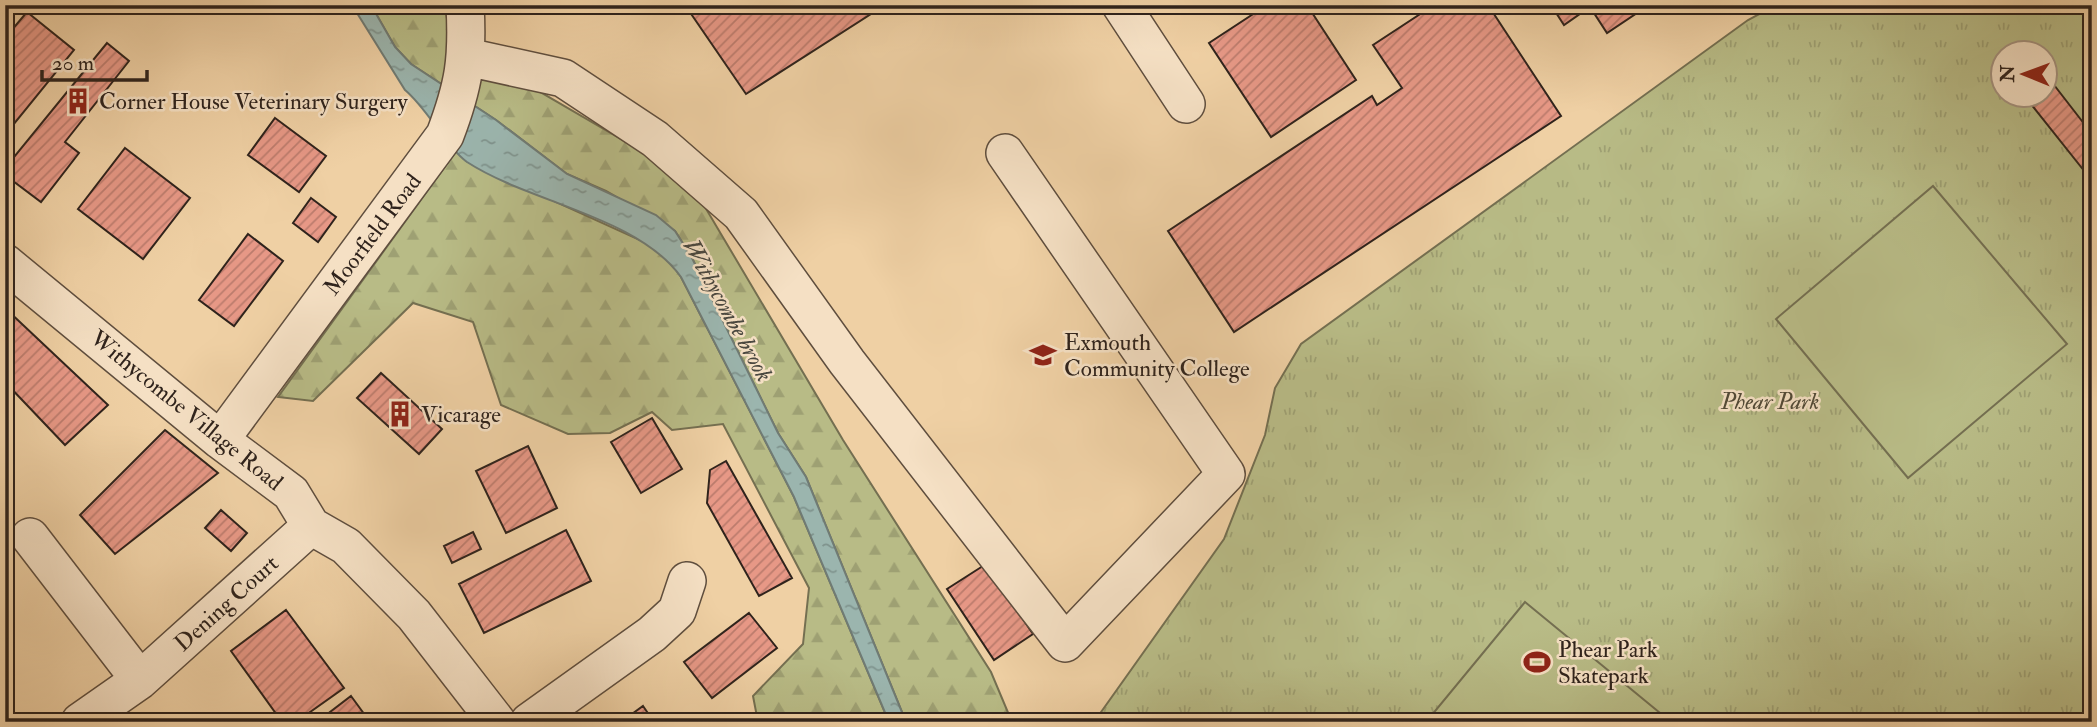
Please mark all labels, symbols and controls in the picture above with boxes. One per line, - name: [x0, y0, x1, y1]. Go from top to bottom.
- scale bar: [42, 38, 147, 82]
- north arrow: [1988, 38, 2058, 108]
- text: 20 m: [52, 50, 94, 77]
- text: N: [1996, 64, 2020, 83]
- building icon: Corner House Veterinary Surgery: [63, 86, 93, 116]
- place label: Corner House Veterinary Surgery: [99, 87, 408, 116]
- street label: Moorfield Road: [317, 168, 428, 301]
- water label: Withycombe brook: [675, 233, 780, 387]
- street label: Withycombe Village Road: [84, 323, 289, 497]
- place label: Exmouth Community College: [1064, 328, 1250, 383]
- school or university icon: Exmouth Community College: [1028, 340, 1058, 370]
- park label: Phear Park: [1720, 387, 1819, 416]
- building icon: Vicarage: [385, 399, 415, 429]
- place label: Vicarage: [421, 400, 501, 429]
- street label: Dening Court: [168, 549, 284, 658]
- place label: Phear Park Skatepark: [1558, 635, 1658, 691]
- sports icon: Phear Park Skatepark: [1522, 647, 1552, 677]

